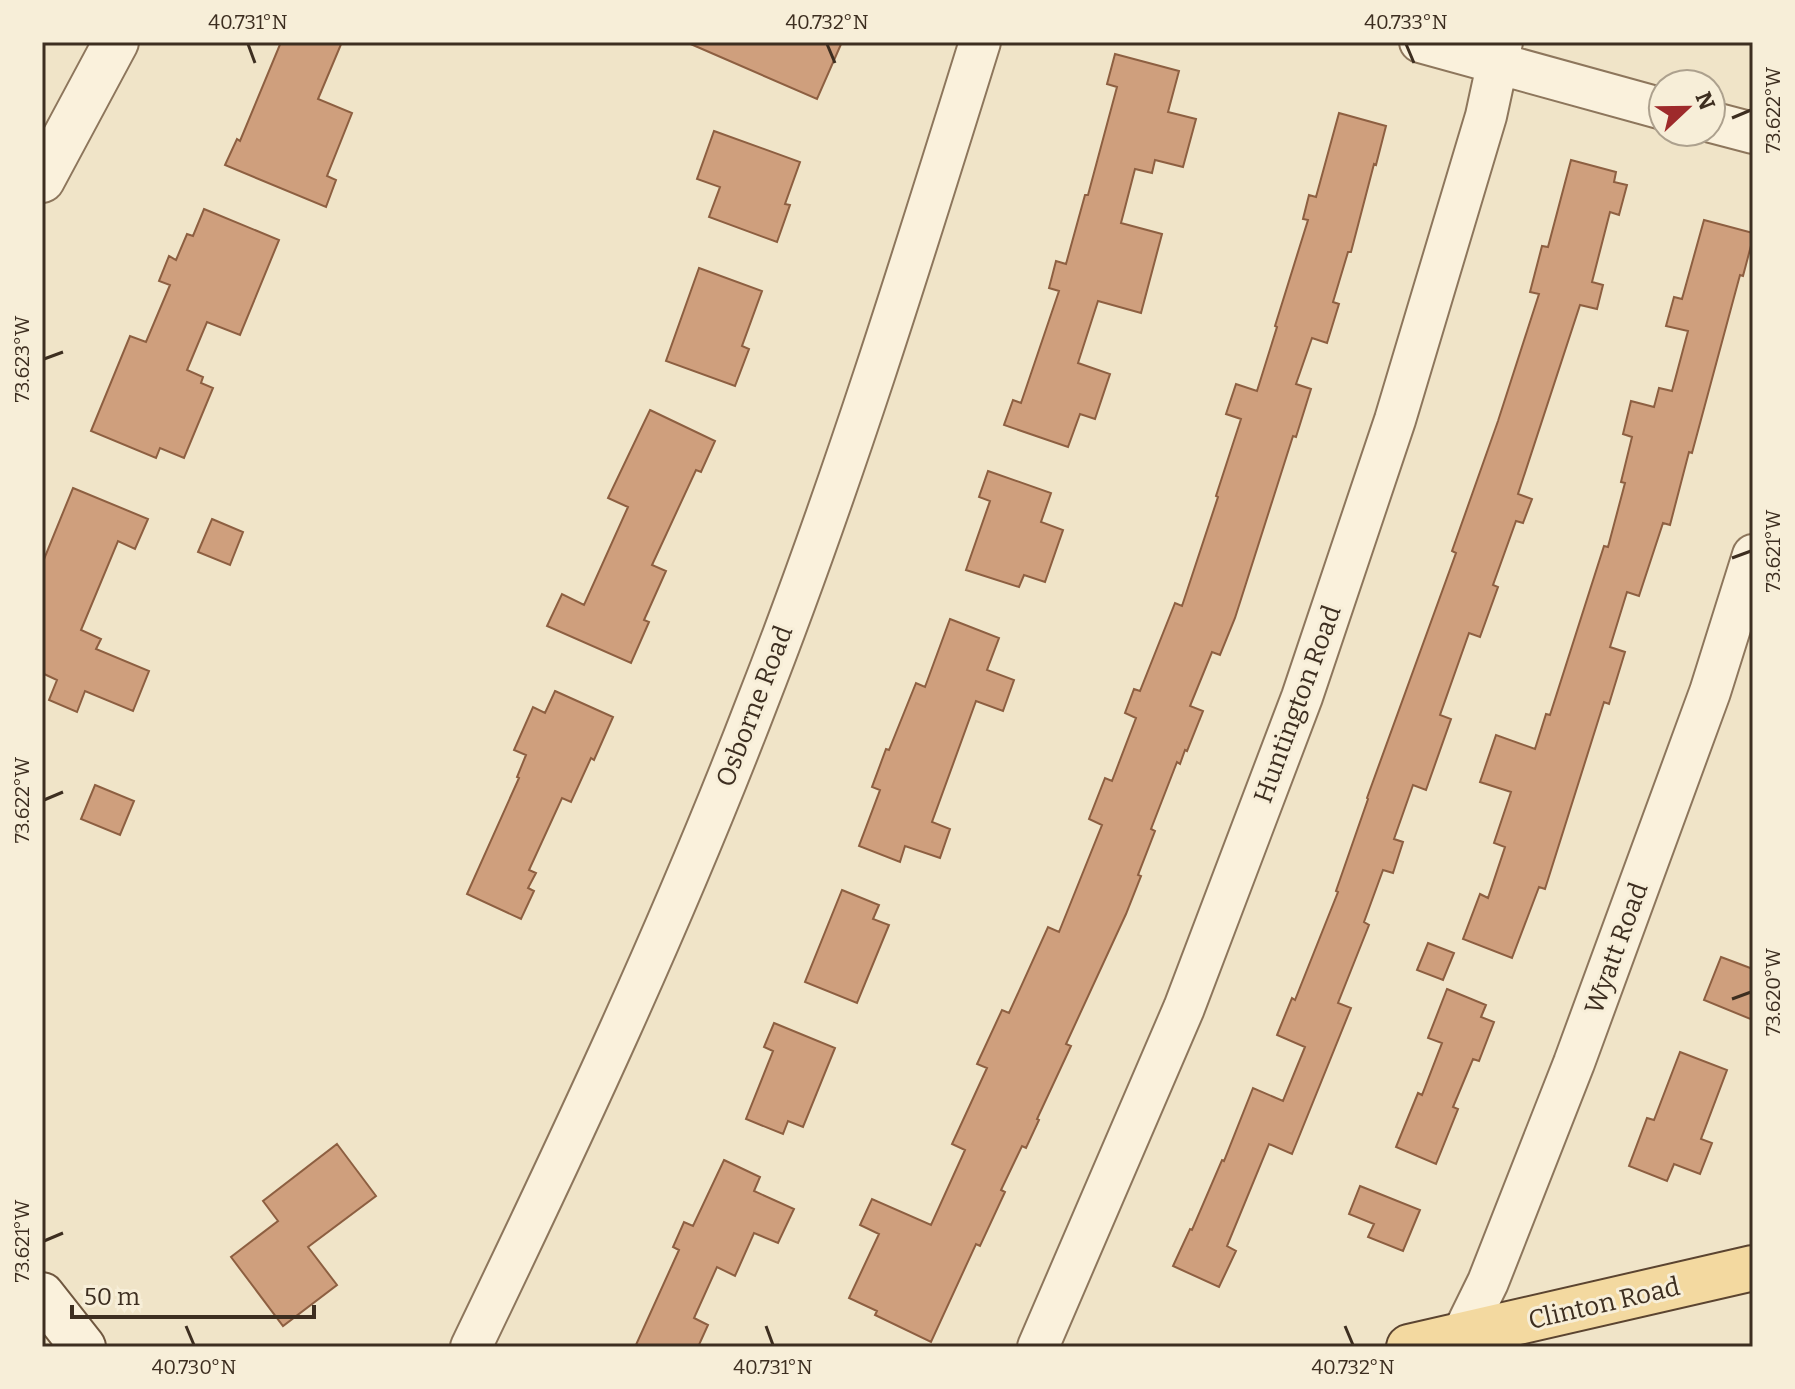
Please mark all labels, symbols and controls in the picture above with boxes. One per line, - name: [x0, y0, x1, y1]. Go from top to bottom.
- text: 40.731°N: [208, 10, 288, 34]
- text: 40.732°N: [785, 10, 869, 34]
- text: 40.733°N: [1364, 10, 1448, 34]
- text: 73.622°W: [1761, 66, 1785, 153]
- north arrow: [1647, 68, 1727, 148]
- text: N: [1689, 88, 1721, 114]
- text: 73.623°W: [10, 315, 34, 403]
- text: 73.621°W: [1761, 509, 1785, 592]
- street label: Huntington Road: [1247, 601, 1348, 807]
- street label: Osborne Road: [710, 621, 799, 791]
- text: 73.622°W: [10, 756, 34, 843]
- street label: Wyatt Road: [1578, 878, 1655, 1018]
- text: 73.620°W: [1761, 947, 1785, 1036]
- text: 73.621°W: [10, 1199, 34, 1282]
- scale bar: [72, 1269, 314, 1319]
- street label: Clinton Road: [1525, 1271, 1683, 1336]
- text: 50 m: [84, 1283, 140, 1311]
- text: 40.730°N: [152, 1355, 237, 1379]
- text: 40.731°N: [733, 1355, 813, 1379]
- text: 40.732°N: [1311, 1355, 1395, 1379]

